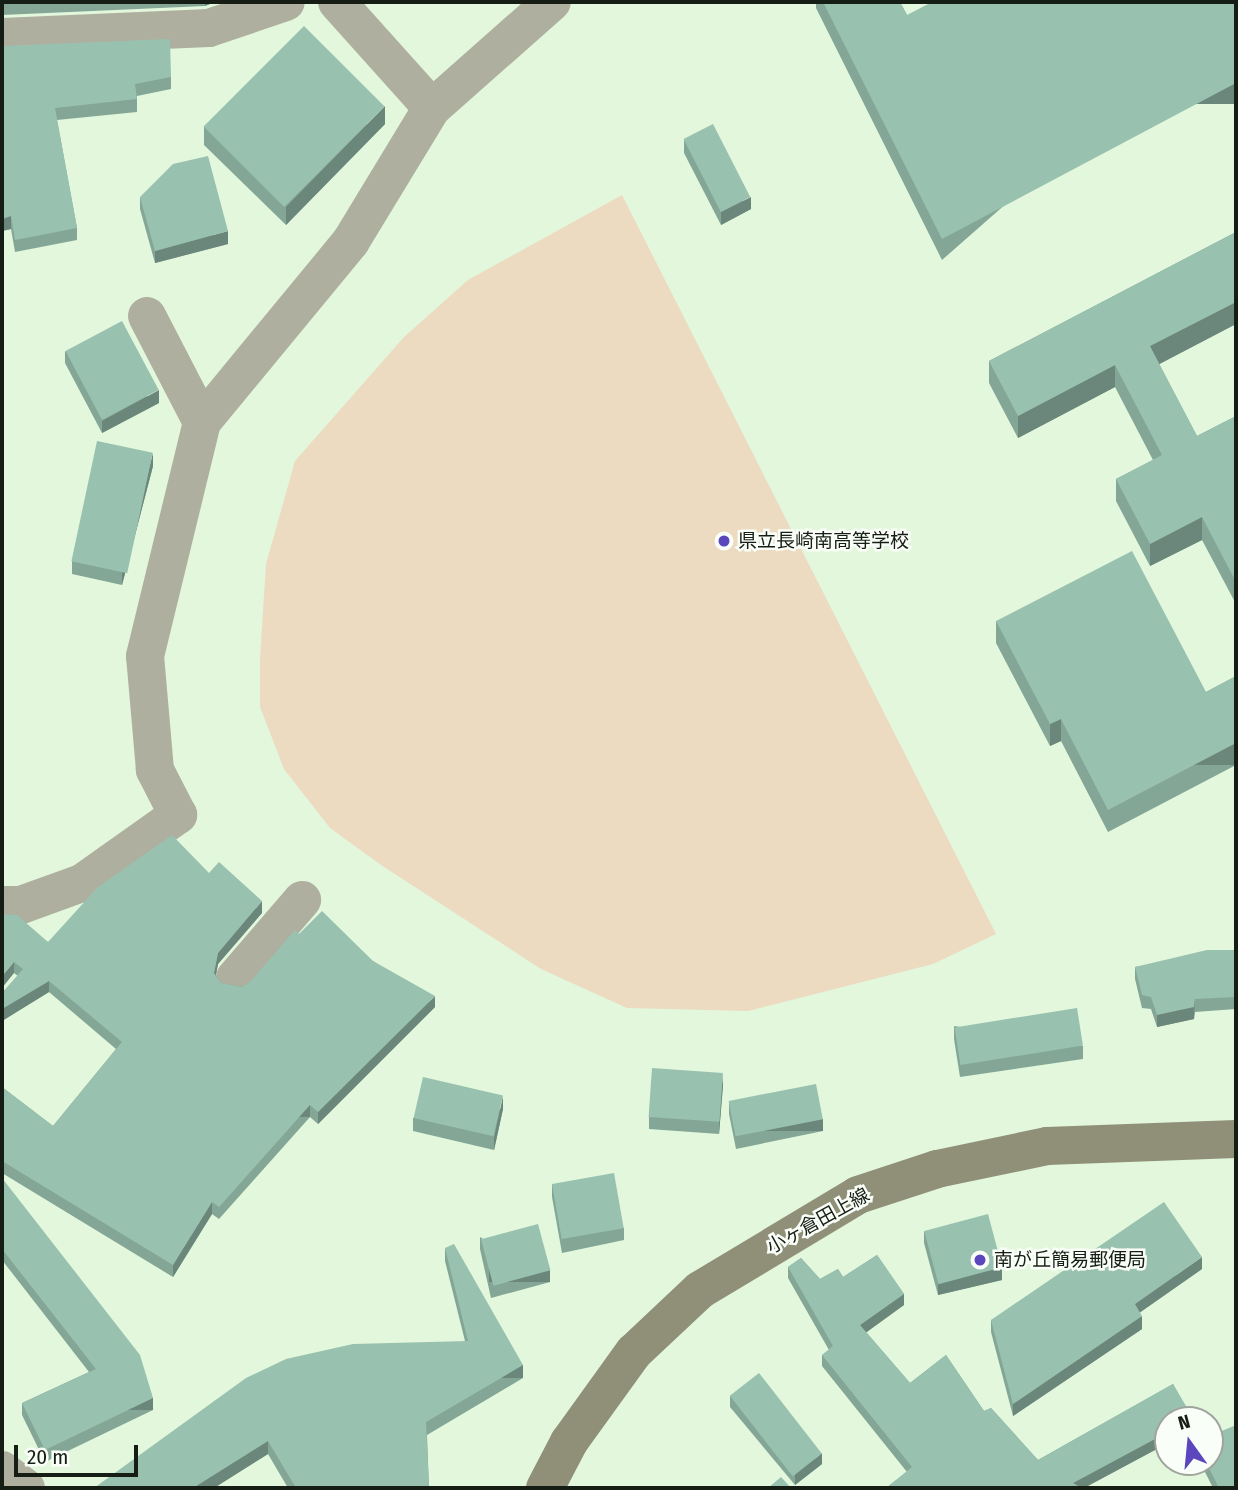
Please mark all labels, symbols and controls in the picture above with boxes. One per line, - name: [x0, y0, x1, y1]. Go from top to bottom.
- place label: 県立長崎南高等学校: [738, 530, 909, 552]
- marker: 県立長崎南高等学校: [716, 533, 732, 549]
- street label: 小ヶ倉田上線: [763, 1183, 873, 1259]
- place label: 南が丘簡易郵便局: [994, 1249, 1146, 1271]
- marker: 南が丘簡易郵便局: [972, 1252, 988, 1268]
- north arrow: [1154, 1406, 1224, 1476]
- text: N: [1175, 1410, 1192, 1435]
- scale bar: [18, 1430, 142, 1474]
- text: 20 m: [27, 1444, 68, 1470]

